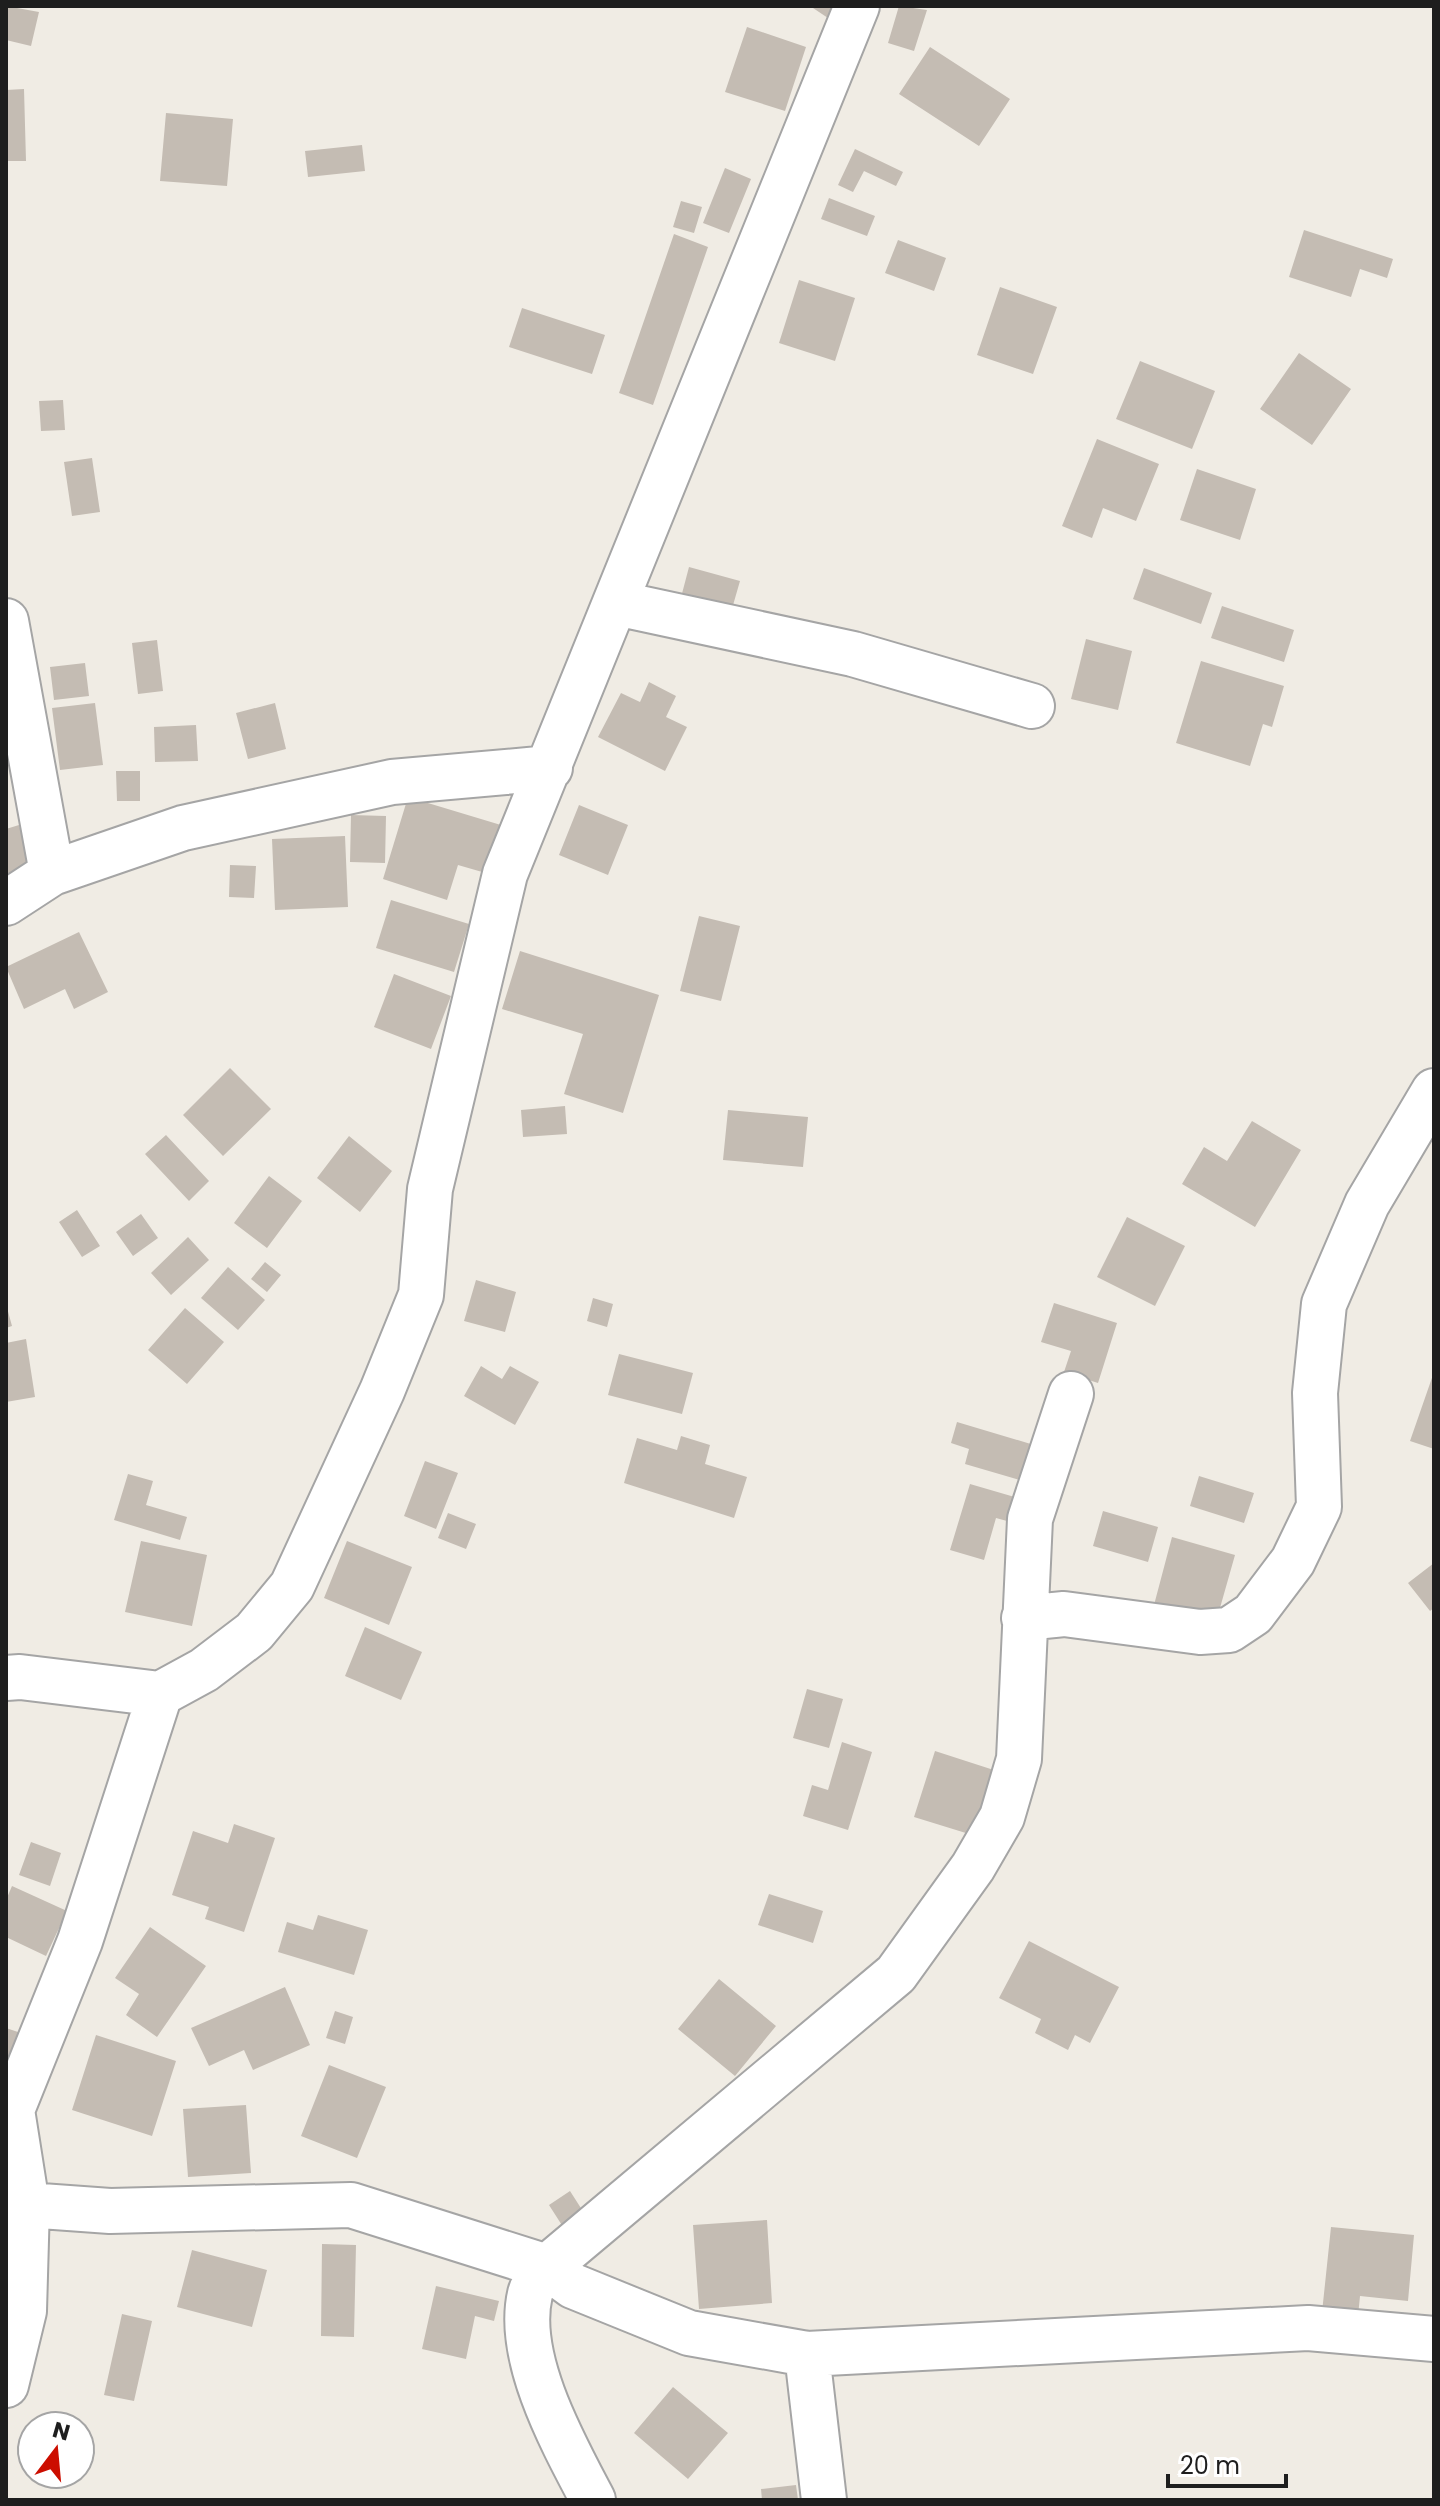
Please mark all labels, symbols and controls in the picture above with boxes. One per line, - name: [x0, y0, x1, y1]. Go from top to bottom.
- north arrow: [16, 2410, 96, 2490]
- text: N: [49, 2414, 74, 2448]
- scale bar: [1168, 2438, 1286, 2488]
- text: 20 m: [1180, 2449, 1240, 2482]

